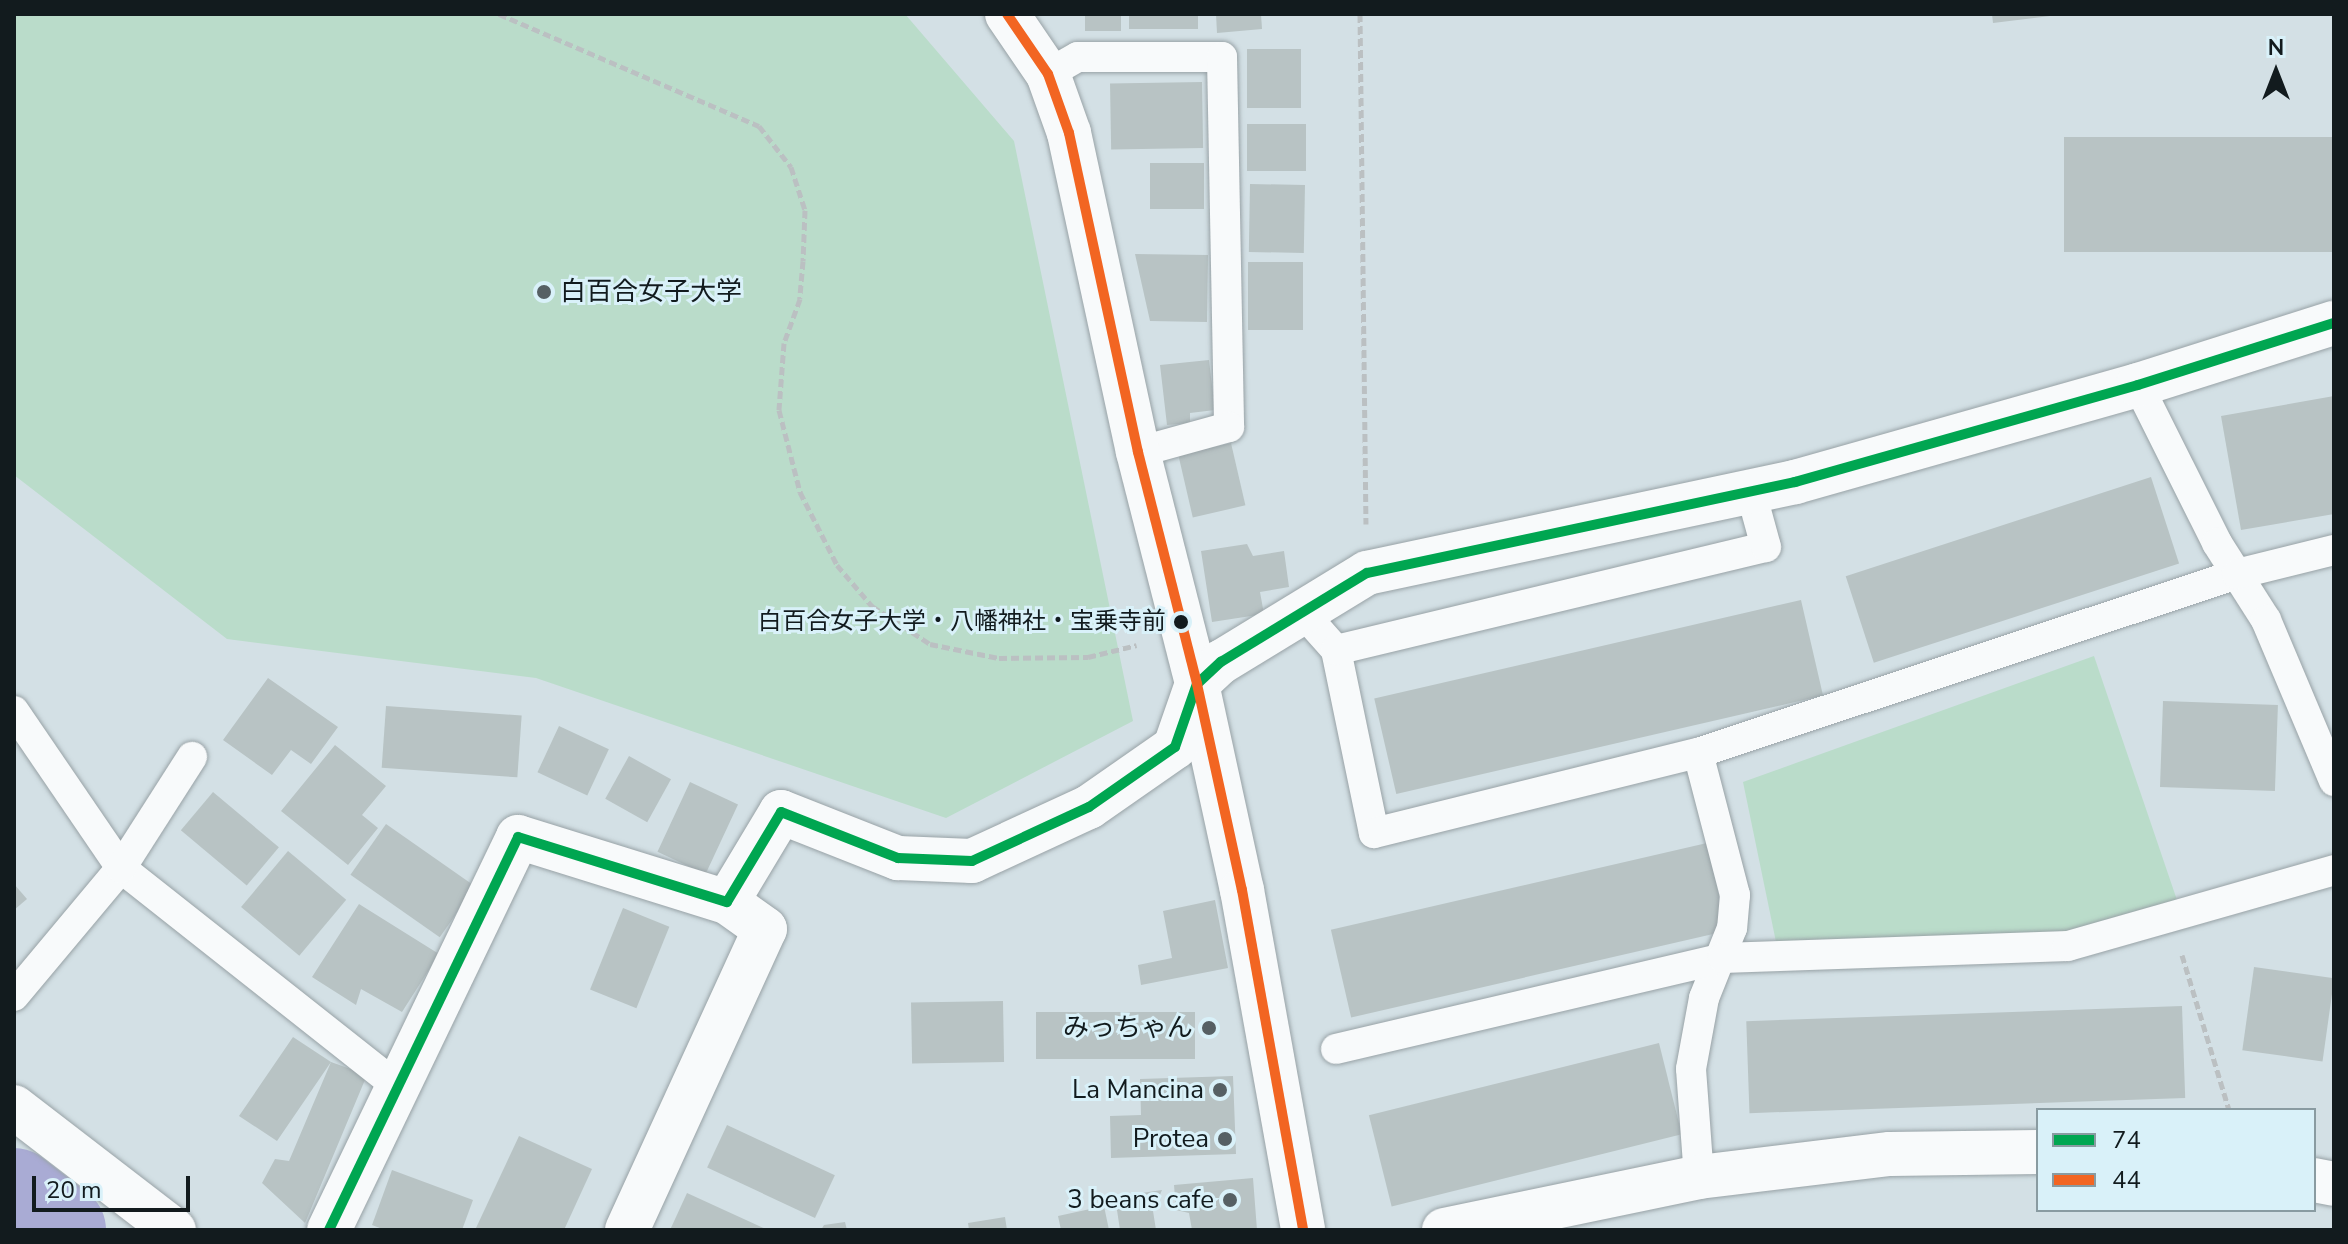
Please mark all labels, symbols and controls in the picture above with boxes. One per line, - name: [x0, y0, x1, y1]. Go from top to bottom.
- north arrow: [2236, 32, 2316, 112]
- text: N: [2268, 33, 2284, 63]
- place label: 白百合女子大学: [560, 276, 742, 308]
- marker: 白百合女子大学: [535, 283, 553, 301]
- place label: 白百合女子大学・八幡神社・宝乗寺前: [758, 608, 1166, 636]
- marker: 白百合女子大学・八幡神社・宝乗寺前: [1173, 614, 1189, 630]
- place label: みっちゃん: [1063, 1012, 1193, 1044]
- marker: みっちゃん: [1200, 1019, 1218, 1037]
- place label: La Mancina: [1072, 1074, 1204, 1106]
- marker: La Mancina: [1211, 1081, 1229, 1099]
- legend: [2036, 1108, 2316, 1212]
- place label: Protea: [1133, 1123, 1209, 1155]
- text: 74: [2112, 1124, 2141, 1156]
- marker: Protea: [1216, 1130, 1234, 1148]
- scale bar: [36, 1160, 194, 1210]
- text: 44: [2112, 1164, 2141, 1196]
- text: 20 m: [46, 1174, 102, 1206]
- place label: 3 beans cafe: [1067, 1184, 1214, 1216]
- marker: 3 beans cafe: [1221, 1191, 1239, 1209]

